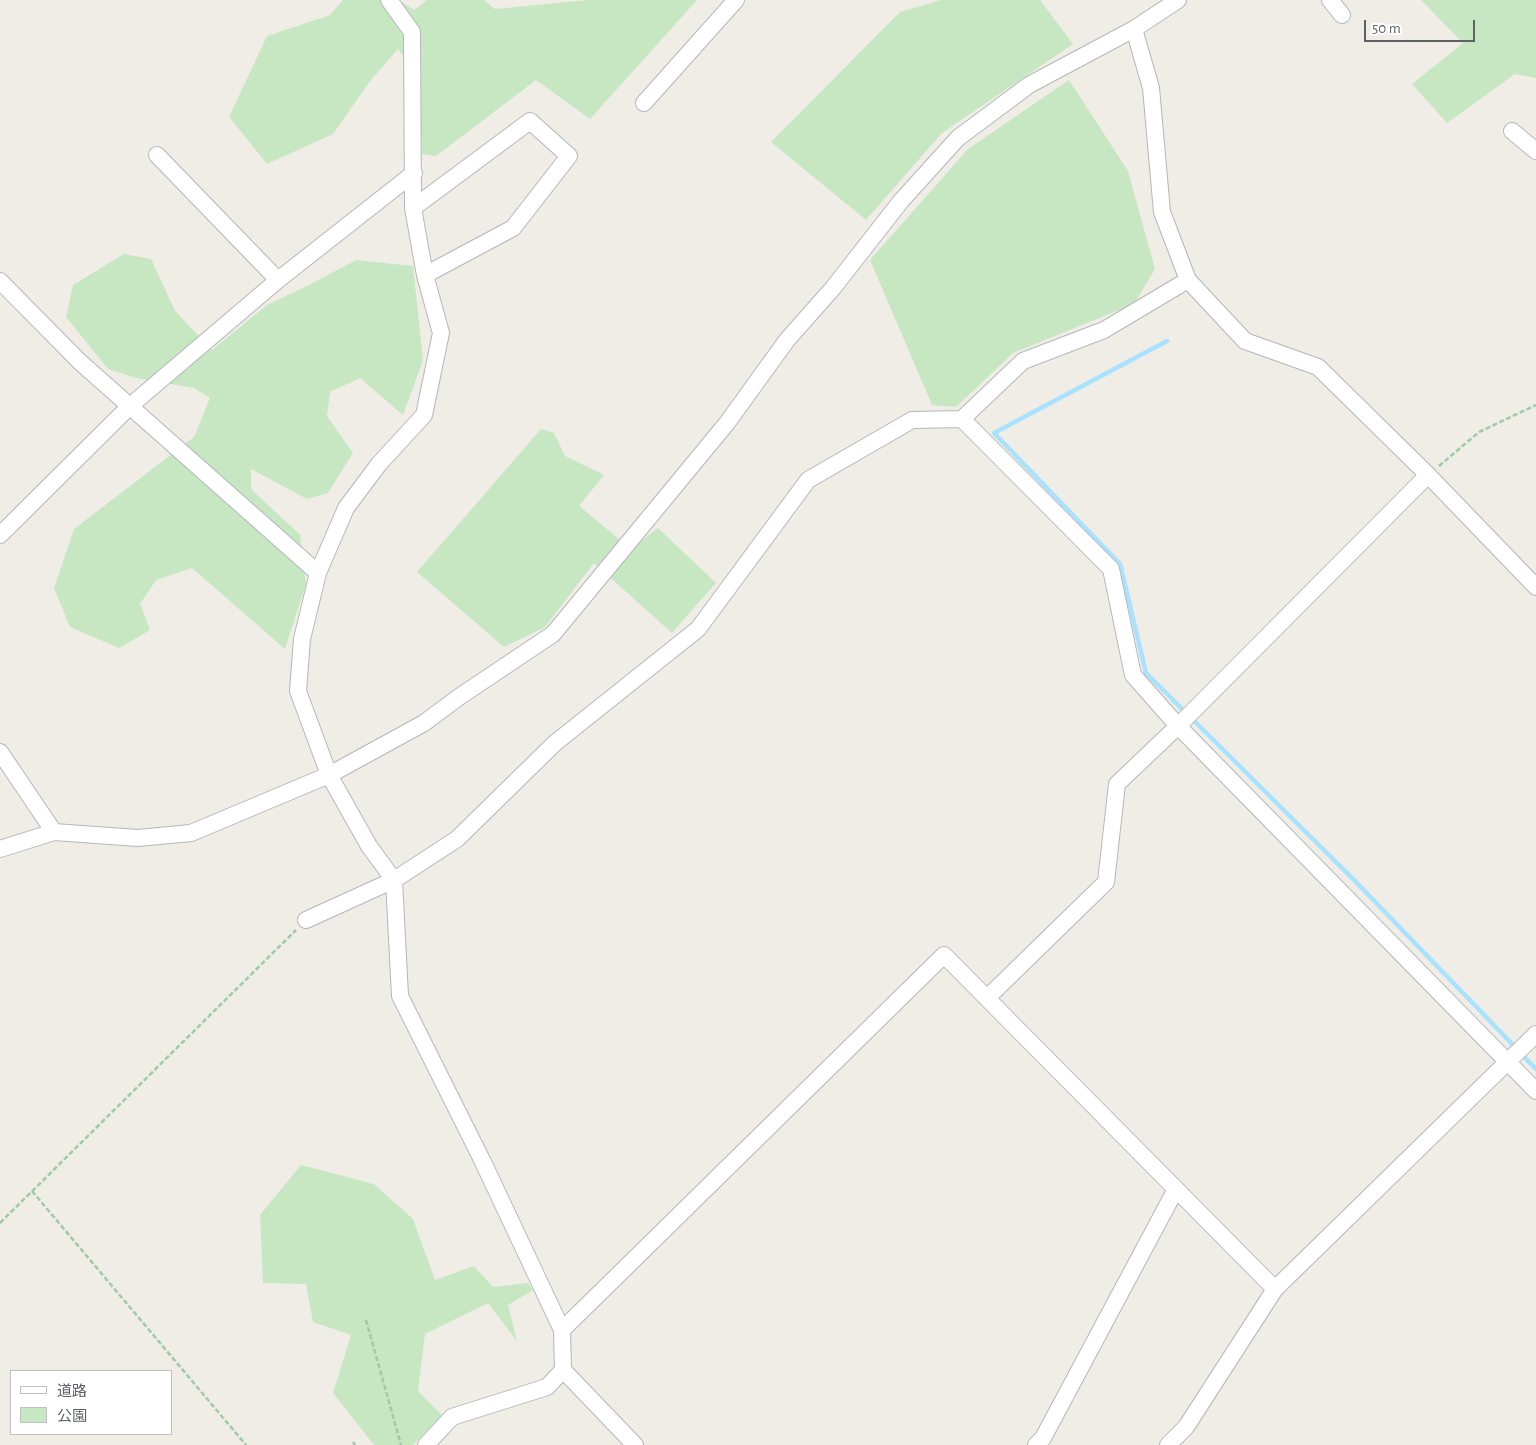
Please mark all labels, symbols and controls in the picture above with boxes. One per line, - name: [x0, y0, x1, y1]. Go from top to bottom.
- scale bar: [1366, 10, 1477, 42]
- text: 50 m: [1372, 21, 1401, 36]
- legend: [10, 1370, 172, 1435]
- text: 道路: [57, 1384, 87, 1399]
- text: 公園: [57, 1409, 87, 1424]

